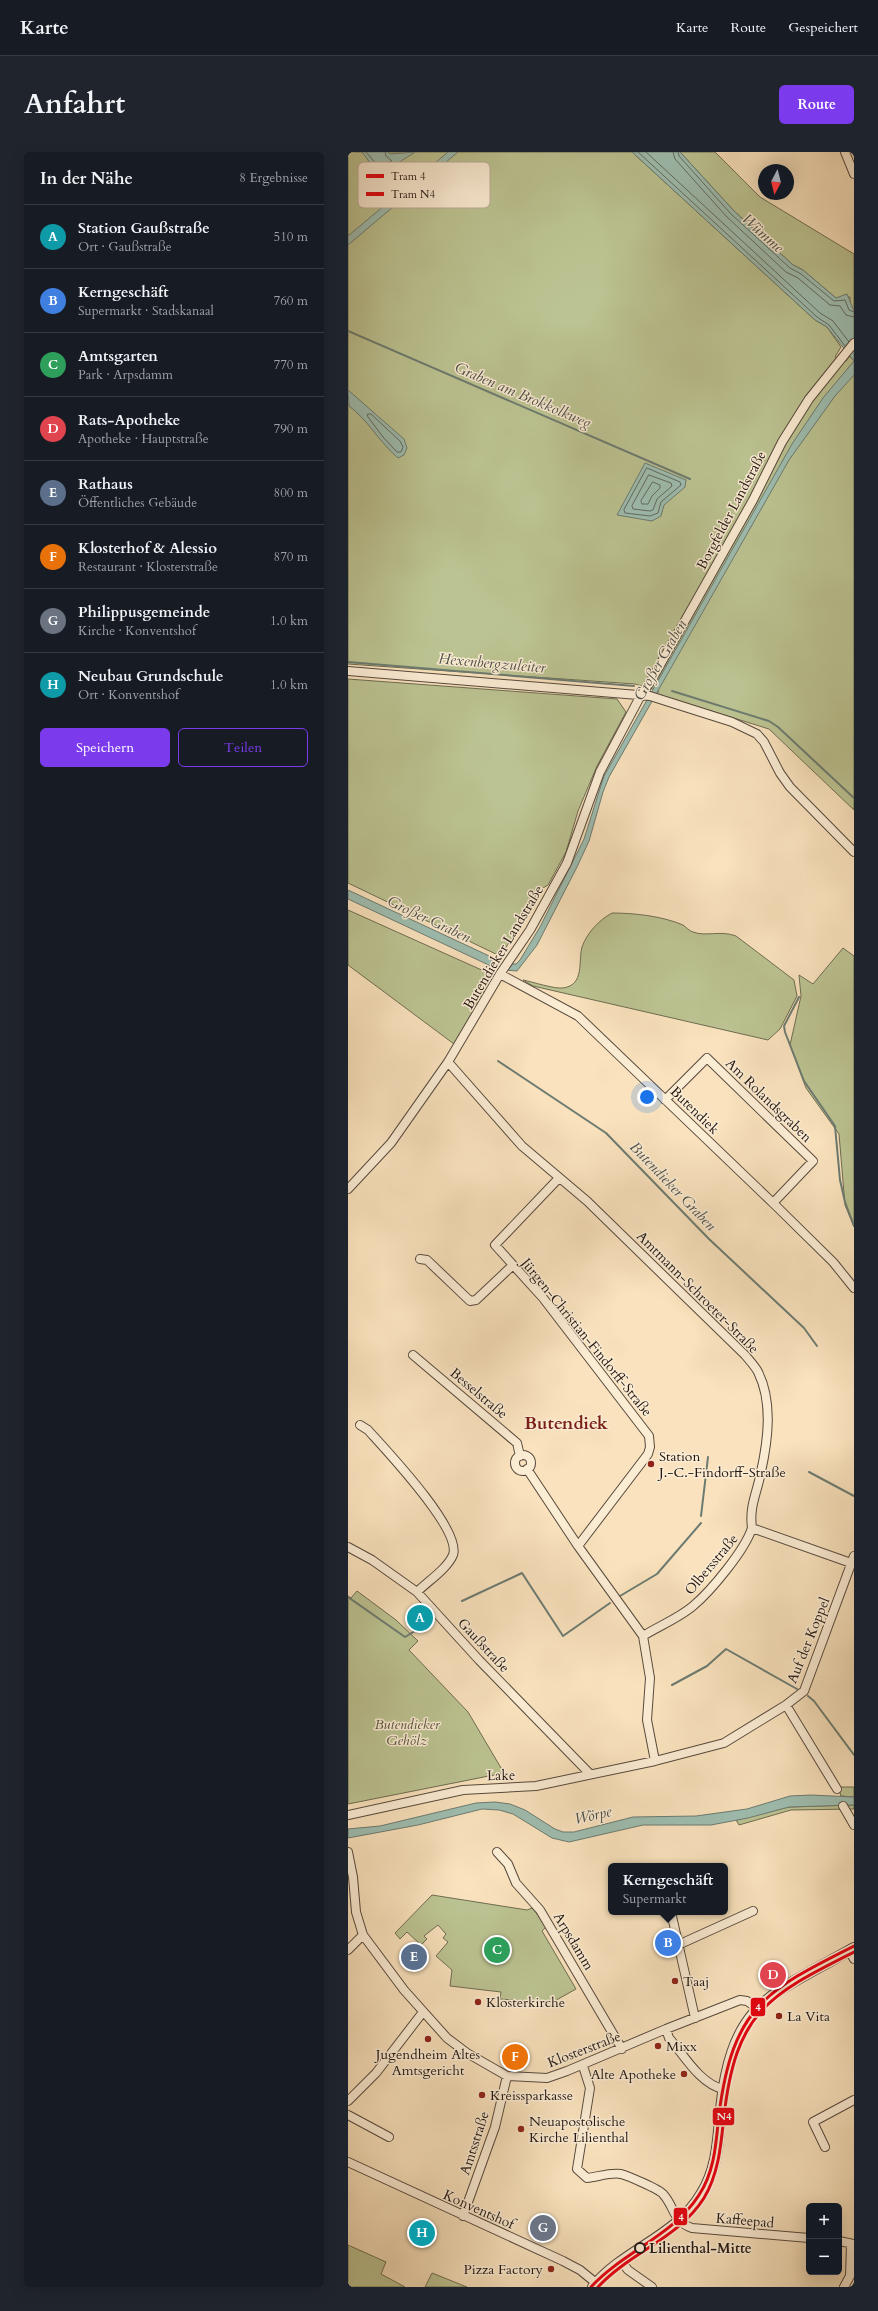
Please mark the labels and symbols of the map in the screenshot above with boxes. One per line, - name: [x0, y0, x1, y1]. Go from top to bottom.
- legend: [358, 162, 490, 208]
- north arrow: [758, 164, 794, 200]
- text: Tram 4: [391, 169, 426, 184]
- text: Tram N4: [391, 187, 435, 202]
- water label: Wümme: [738, 209, 788, 257]
- water label: Graben am Brokkolkweg: [452, 357, 594, 433]
- street label: Borgfelder Landstraße: [692, 448, 771, 573]
- water label: Großer Graben: [629, 616, 691, 704]
- water label: Hexenbergzuleiter: [437, 648, 548, 678]
- street label: Butendieker Landstraße: [459, 882, 548, 1013]
- water label: Großer Graben: [384, 891, 475, 947]
- street label: Am Rolandsgraben: [721, 1054, 816, 1147]
- street label: Butendiek: [666, 1082, 724, 1139]
- your location: [637, 1087, 657, 1107]
- water label: Butendieker Graben: [625, 1137, 721, 1235]
- street label: Amtmann-Schroeter-Straße: [632, 1227, 763, 1358]
- street label: Jürgen-Christian-Findorff-Straße: [515, 1253, 656, 1420]
- street label: Besselstraße: [446, 1364, 512, 1423]
- district label: Butendiek: [524, 1411, 609, 1436]
- place label: Station J.-C.-Findorff-Straße: [657, 1447, 786, 1482]
- marker: Station J.-C.-Findorff-Straße: [646, 1459, 656, 1469]
- street label: Olbersstraße: [680, 1530, 743, 1599]
- street label: Auf der Koppel: [783, 1594, 835, 1686]
- pin: A: [407, 1603, 433, 1633]
- street label: Gaußstraße: [453, 1614, 514, 1677]
- park label: Butendieker Gehölz: [374, 1715, 440, 1750]
- street label: Lake: [487, 1766, 515, 1785]
- water label: Wörpe: [572, 1801, 614, 1829]
- street label: Arpsdamm: [549, 1909, 598, 1974]
- pin: B: [655, 1928, 681, 1958]
- pin: C: [484, 1935, 510, 1965]
- pin: E: [401, 1942, 427, 1972]
- pin: D: [760, 1960, 786, 1990]
- place label: Taaj: [683, 1972, 709, 1991]
- marker: Taaj: [670, 1976, 680, 1986]
- place label: Klosterkirche: [486, 1993, 565, 2012]
- marker: Klosterkirche: [473, 1997, 483, 2007]
- line badge: 4: [750, 1997, 766, 2017]
- text: 4: [755, 2000, 761, 2015]
- place label: La Vita: [787, 2007, 830, 2026]
- marker: La Vita: [774, 2011, 784, 2021]
- street label: Klosterstraße: [545, 2027, 624, 2072]
- marker: Jugendheim Altes Amtsgericht: [423, 2034, 433, 2044]
- place label: Mixx: [666, 2037, 697, 2056]
- marker: Mixx: [653, 2041, 663, 2051]
- pin: F: [502, 2042, 528, 2072]
- place label: Jugendheim Altes Amtsgericht: [374, 2045, 481, 2080]
- place label: Alte Apotheke: [591, 2065, 676, 2084]
- marker: Alte Apotheke: [679, 2069, 689, 2079]
- place label: Kreissparkasse: [490, 2086, 573, 2105]
- marker: Kreissparkasse: [477, 2090, 487, 2100]
- line badge: N4: [712, 2107, 735, 2126]
- street label: Amtsstraße: [455, 2109, 494, 2177]
- text: N4: [716, 2109, 732, 2124]
- place label: Neuapostolische Kirche Lilienthal: [529, 2112, 629, 2147]
- marker: Neuapostolische Kirche Lilienthal: [516, 2124, 526, 2134]
- street label: Konventshof: [440, 2185, 520, 2235]
- line badge: 4: [673, 2207, 688, 2226]
- street label: Kaffeepad: [715, 2208, 775, 2233]
- text: 4: [678, 2210, 684, 2225]
- pin: G: [530, 2213, 556, 2243]
- pin: H: [409, 2218, 435, 2248]
- place label: Lilienthal-Mitte: [649, 2239, 752, 2258]
- marker: Lilienthal-Mitte: [634, 2242, 646, 2254]
- place label: Pizza Factory: [464, 2260, 544, 2279]
- marker: Pizza Factory: [546, 2264, 556, 2274]

